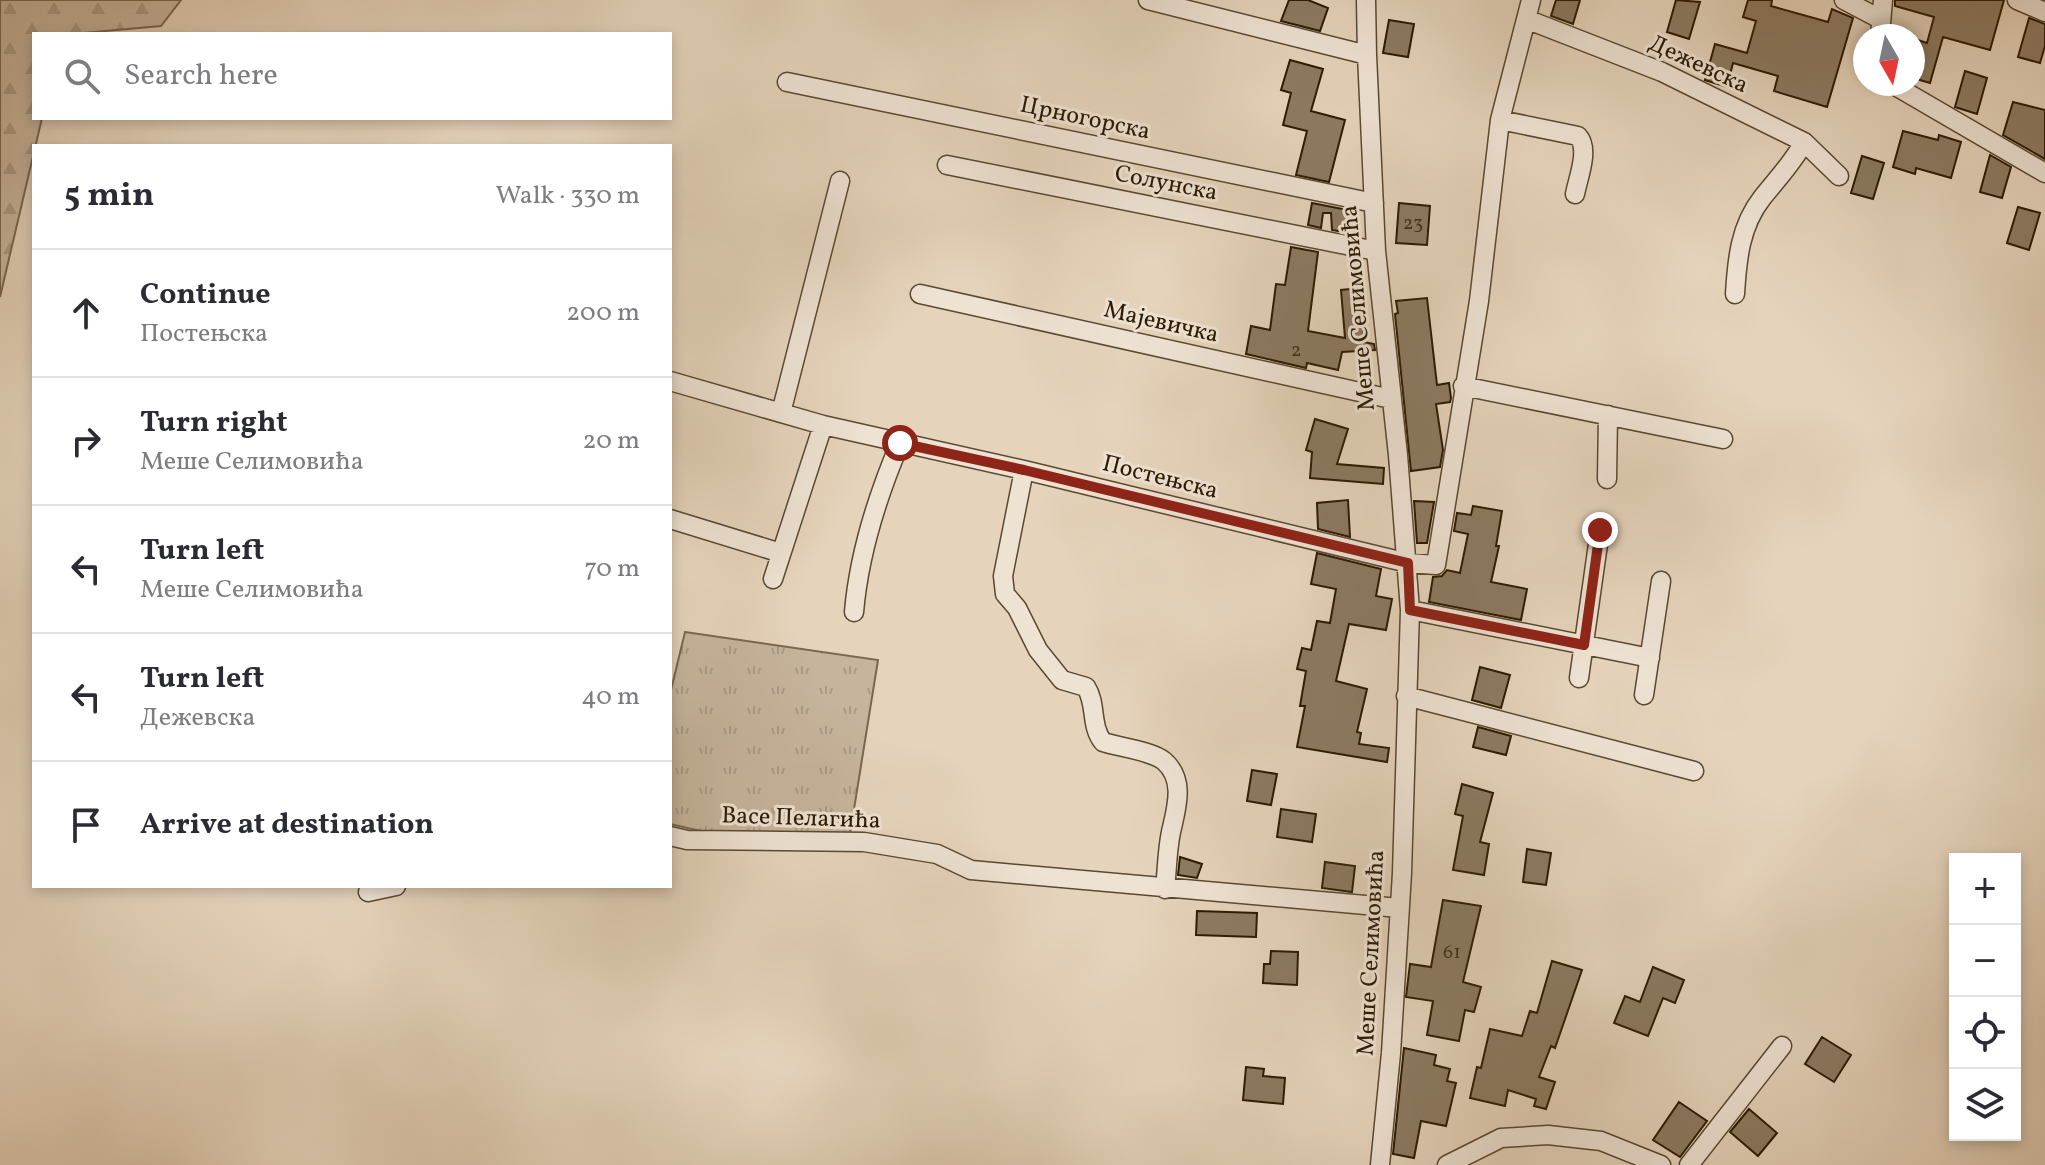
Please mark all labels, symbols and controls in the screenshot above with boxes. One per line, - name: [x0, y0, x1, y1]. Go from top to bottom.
- north arrow: [1853, 24, 1925, 96]
- street label: Дежевска: [1643, 27, 1753, 103]
- search box: [32, 32, 672, 120]
- icon: search: [60, 54, 104, 98]
- text: Search here: [124, 55, 278, 97]
- street label: Црногорска: [1017, 89, 1153, 149]
- street label: Солунска: [1112, 157, 1220, 211]
- text: 5 min: [64, 173, 154, 220]
- text: Walk · 330 m: [496, 178, 640, 214]
- street label: Меше Селимовића: [1333, 204, 1385, 412]
- house number: 23: [1403, 210, 1423, 238]
- text: Continue: [140, 274, 271, 316]
- icon: ahead: [64, 291, 108, 335]
- street label: Мајевичка: [1100, 293, 1222, 353]
- text: 200 m: [566, 295, 640, 331]
- text: Постењска: [140, 316, 268, 352]
- house number: 2: [1291, 337, 1301, 365]
- text: Turn right: [140, 402, 288, 444]
- icon: right: [64, 419, 108, 463]
- text: 20 m: [582, 423, 640, 459]
- route start: [882, 425, 918, 461]
- text: Меше Селимовића: [140, 444, 364, 480]
- street label: Постењска: [1099, 447, 1221, 509]
- route end: [1582, 512, 1618, 548]
- text: Turn left: [140, 530, 264, 572]
- icon: left: [64, 547, 108, 591]
- text: 70 m: [585, 551, 640, 587]
- text: Меше Селимовића: [140, 572, 364, 608]
- text: Turn left: [140, 658, 264, 700]
- icon: left: [64, 675, 108, 719]
- text: 40 m: [581, 679, 640, 715]
- text: Дежевска: [140, 700, 255, 736]
- street label: Васе Пелагића: [721, 799, 881, 839]
- icon: arrive: [64, 803, 108, 847]
- text: Arrive at destination: [140, 804, 434, 846]
- street label: Меше Селимовића: [1350, 849, 1394, 1057]
- map controls: [1949, 853, 2021, 1141]
- button: +: [1949, 853, 2021, 925]
- button: −: [1949, 925, 2021, 997]
- house number: 61: [1443, 939, 1461, 967]
- button: locate: [1949, 997, 2021, 1069]
- button: layers: [1949, 1069, 2021, 1141]

